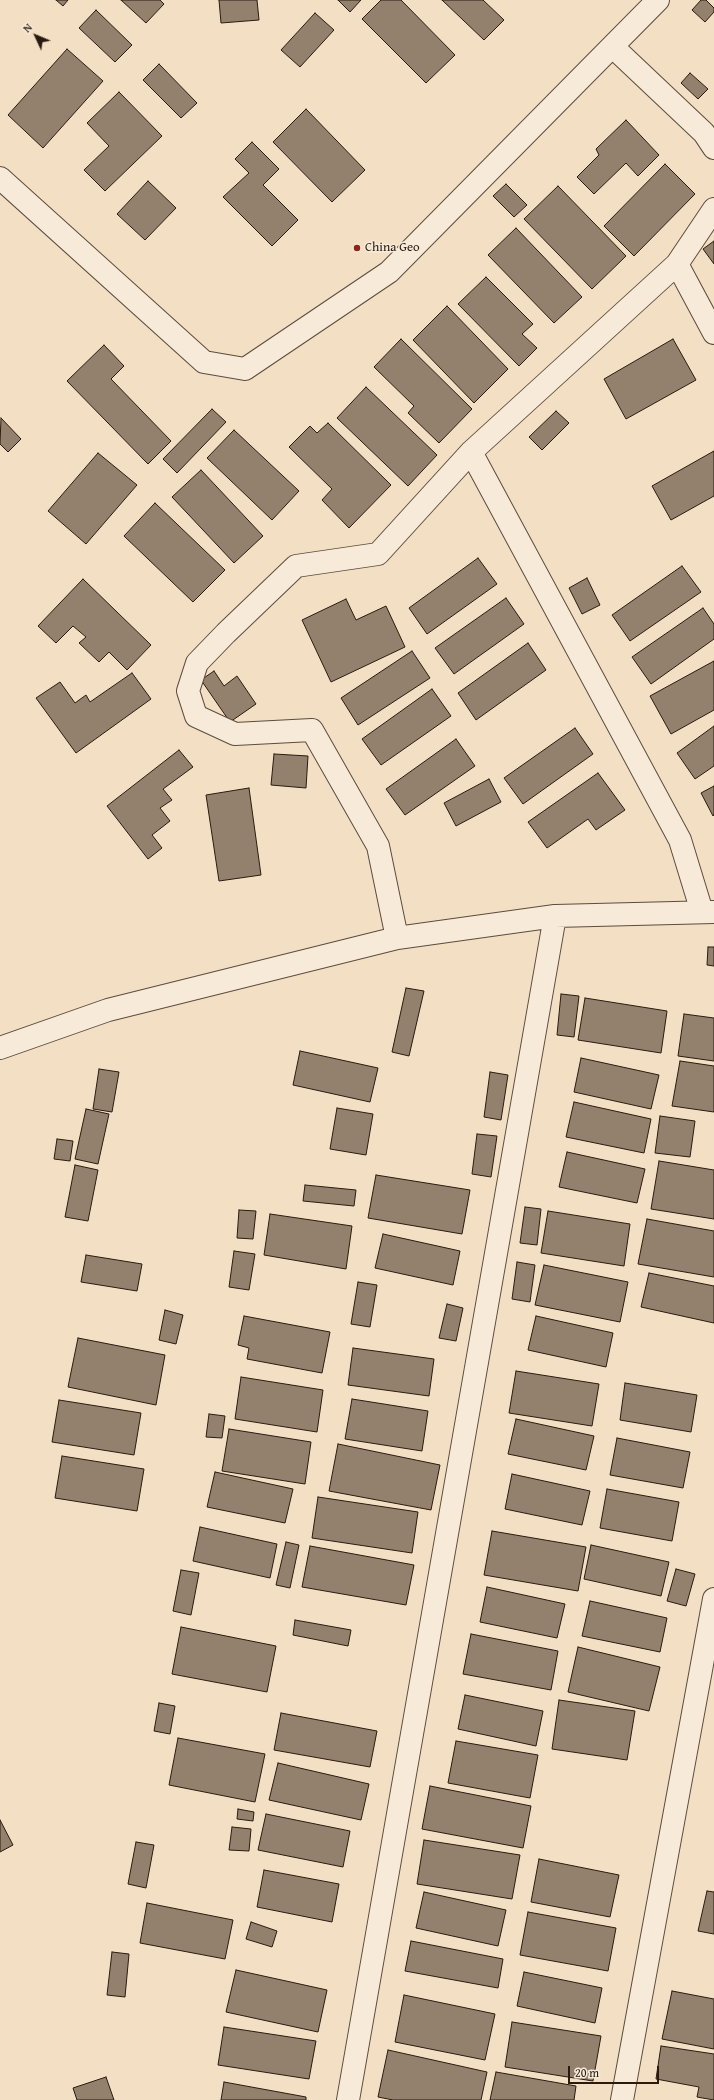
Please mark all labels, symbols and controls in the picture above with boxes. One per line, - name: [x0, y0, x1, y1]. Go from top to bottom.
- north arrow: [16, 16, 56, 56]
- text: N: [19, 19, 36, 36]
- place label: China Geo: [365, 240, 420, 256]
- marker: China Geo: [352, 243, 362, 253]
- scale bar: [570, 2058, 661, 2084]
- text: 20 m: [575, 2064, 599, 2081]

